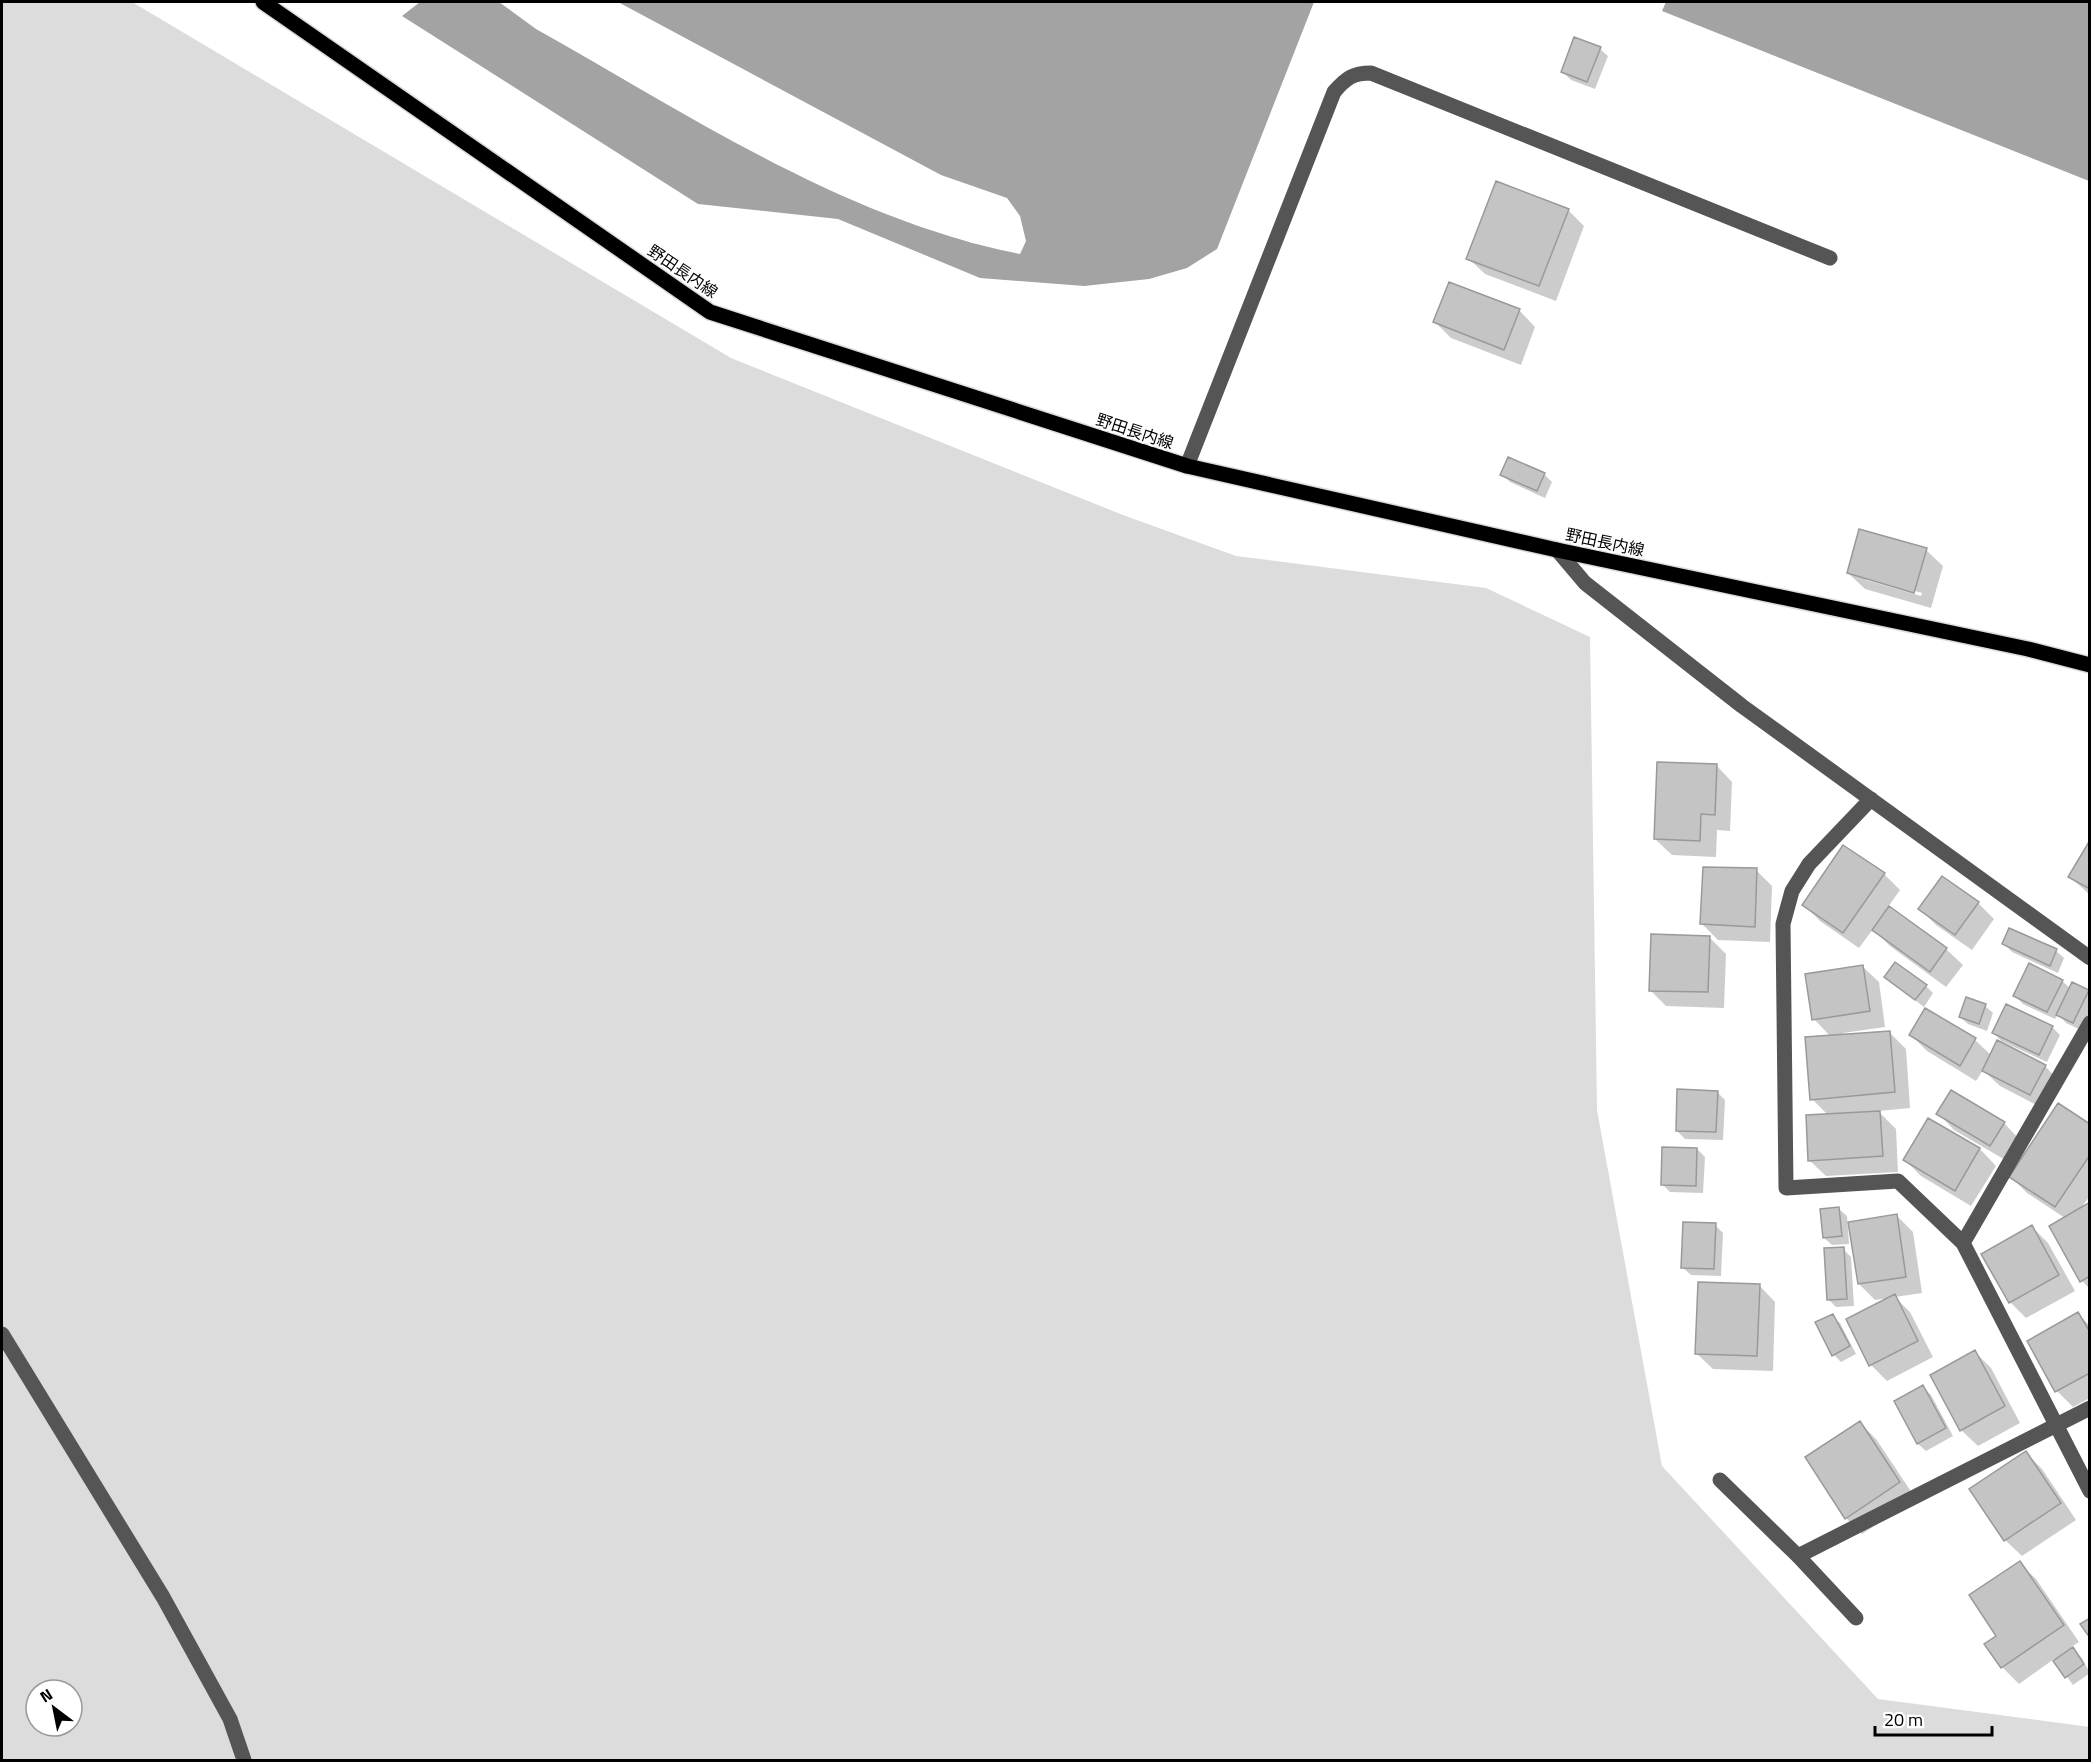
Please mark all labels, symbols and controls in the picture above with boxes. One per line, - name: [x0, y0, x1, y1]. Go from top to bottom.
- street label: 野田長内線: [643, 239, 723, 303]
- street label: 野田長内線: [1093, 407, 1177, 455]
- street label: 野田長内線: [1563, 522, 1647, 562]
- north arrow: [24, 1678, 84, 1738]
- text: N: [35, 1682, 57, 1708]
- scale bar: [1875, 1699, 1992, 1737]
- text: 20 m: [1884, 1706, 1923, 1733]

